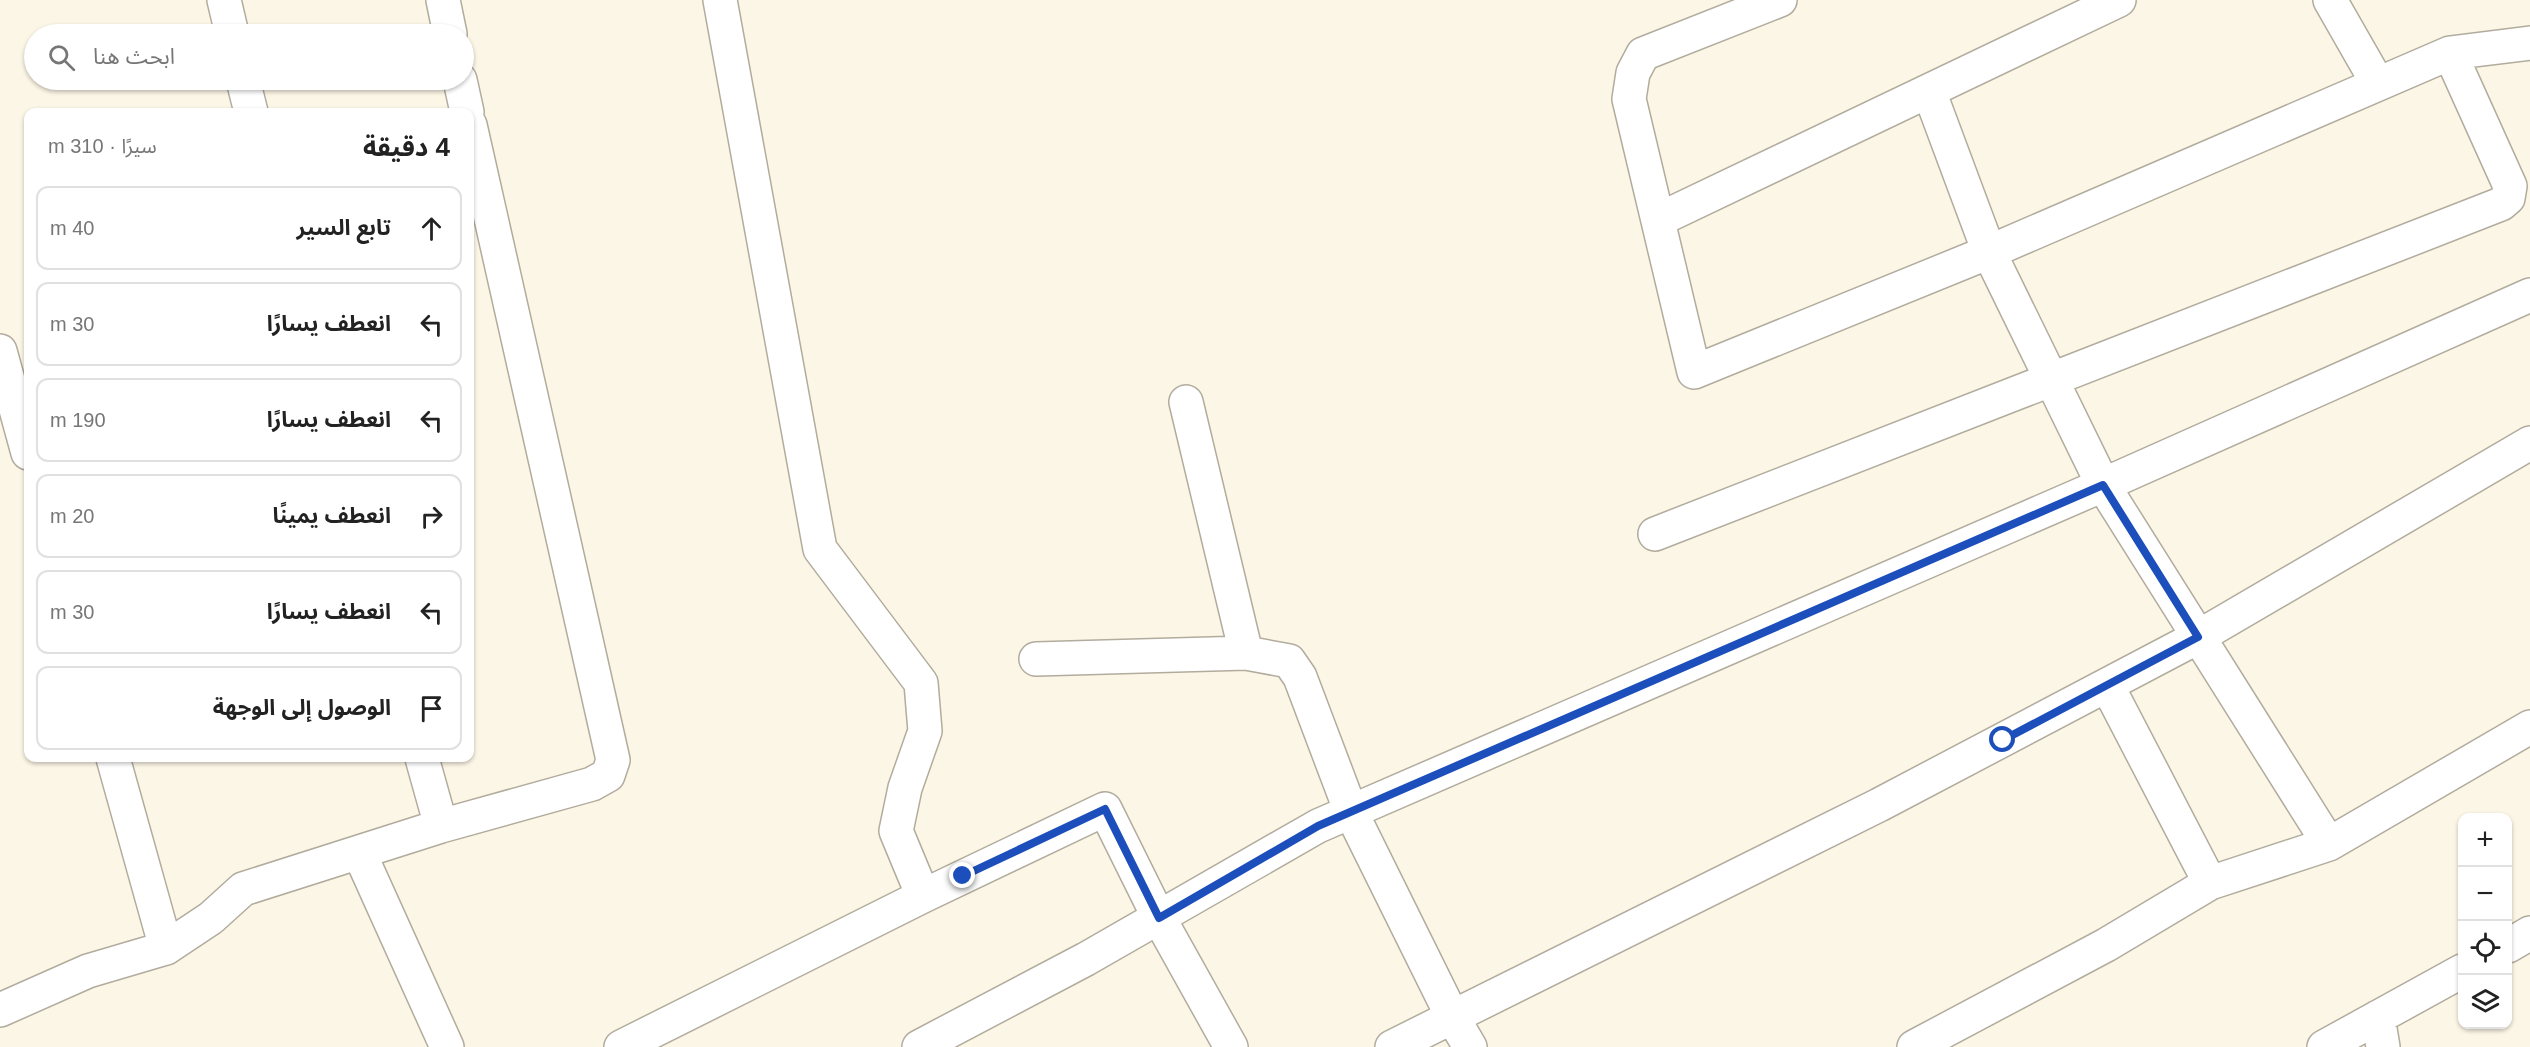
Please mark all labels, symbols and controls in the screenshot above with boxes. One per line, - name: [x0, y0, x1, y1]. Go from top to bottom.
- search box: [24, 24, 474, 90]
- icon: search: [45, 41, 78, 74]
- text: ابحث هنا: [93, 44, 175, 69]
- text: 4 دقيقة: [363, 132, 450, 162]
- text: سيرًا · 310 m: [48, 135, 157, 157]
- icon: ahead: [415, 212, 448, 245]
- text: تابع السير: [297, 215, 391, 240]
- text: 40 m: [50, 217, 94, 239]
- icon: left: [415, 308, 448, 341]
- text: انعطف يسارًا: [267, 311, 391, 336]
- text: 30 m: [50, 313, 94, 335]
- icon: left: [415, 404, 448, 437]
- text: انعطف يسارًا: [267, 407, 391, 432]
- text: 190 m: [50, 409, 106, 431]
- icon: right: [415, 500, 448, 533]
- text: انعطف يمينًا: [272, 503, 391, 528]
- text: 20 m: [50, 505, 94, 527]
- icon: left: [415, 596, 448, 629]
- text: انعطف يسارًا: [267, 599, 391, 624]
- text: 30 m: [50, 601, 94, 623]
- icon: arrive: [415, 692, 448, 725]
- text: الوصول إلى الوجهة: [213, 695, 391, 720]
- route start: [1989, 726, 2015, 752]
- map controls: [2458, 813, 2512, 1029]
- button: +: [2458, 813, 2512, 867]
- route end: [949, 862, 975, 888]
- button: −: [2458, 867, 2512, 921]
- button: locate: [2458, 921, 2512, 975]
- button: layers: [2458, 975, 2512, 1029]

